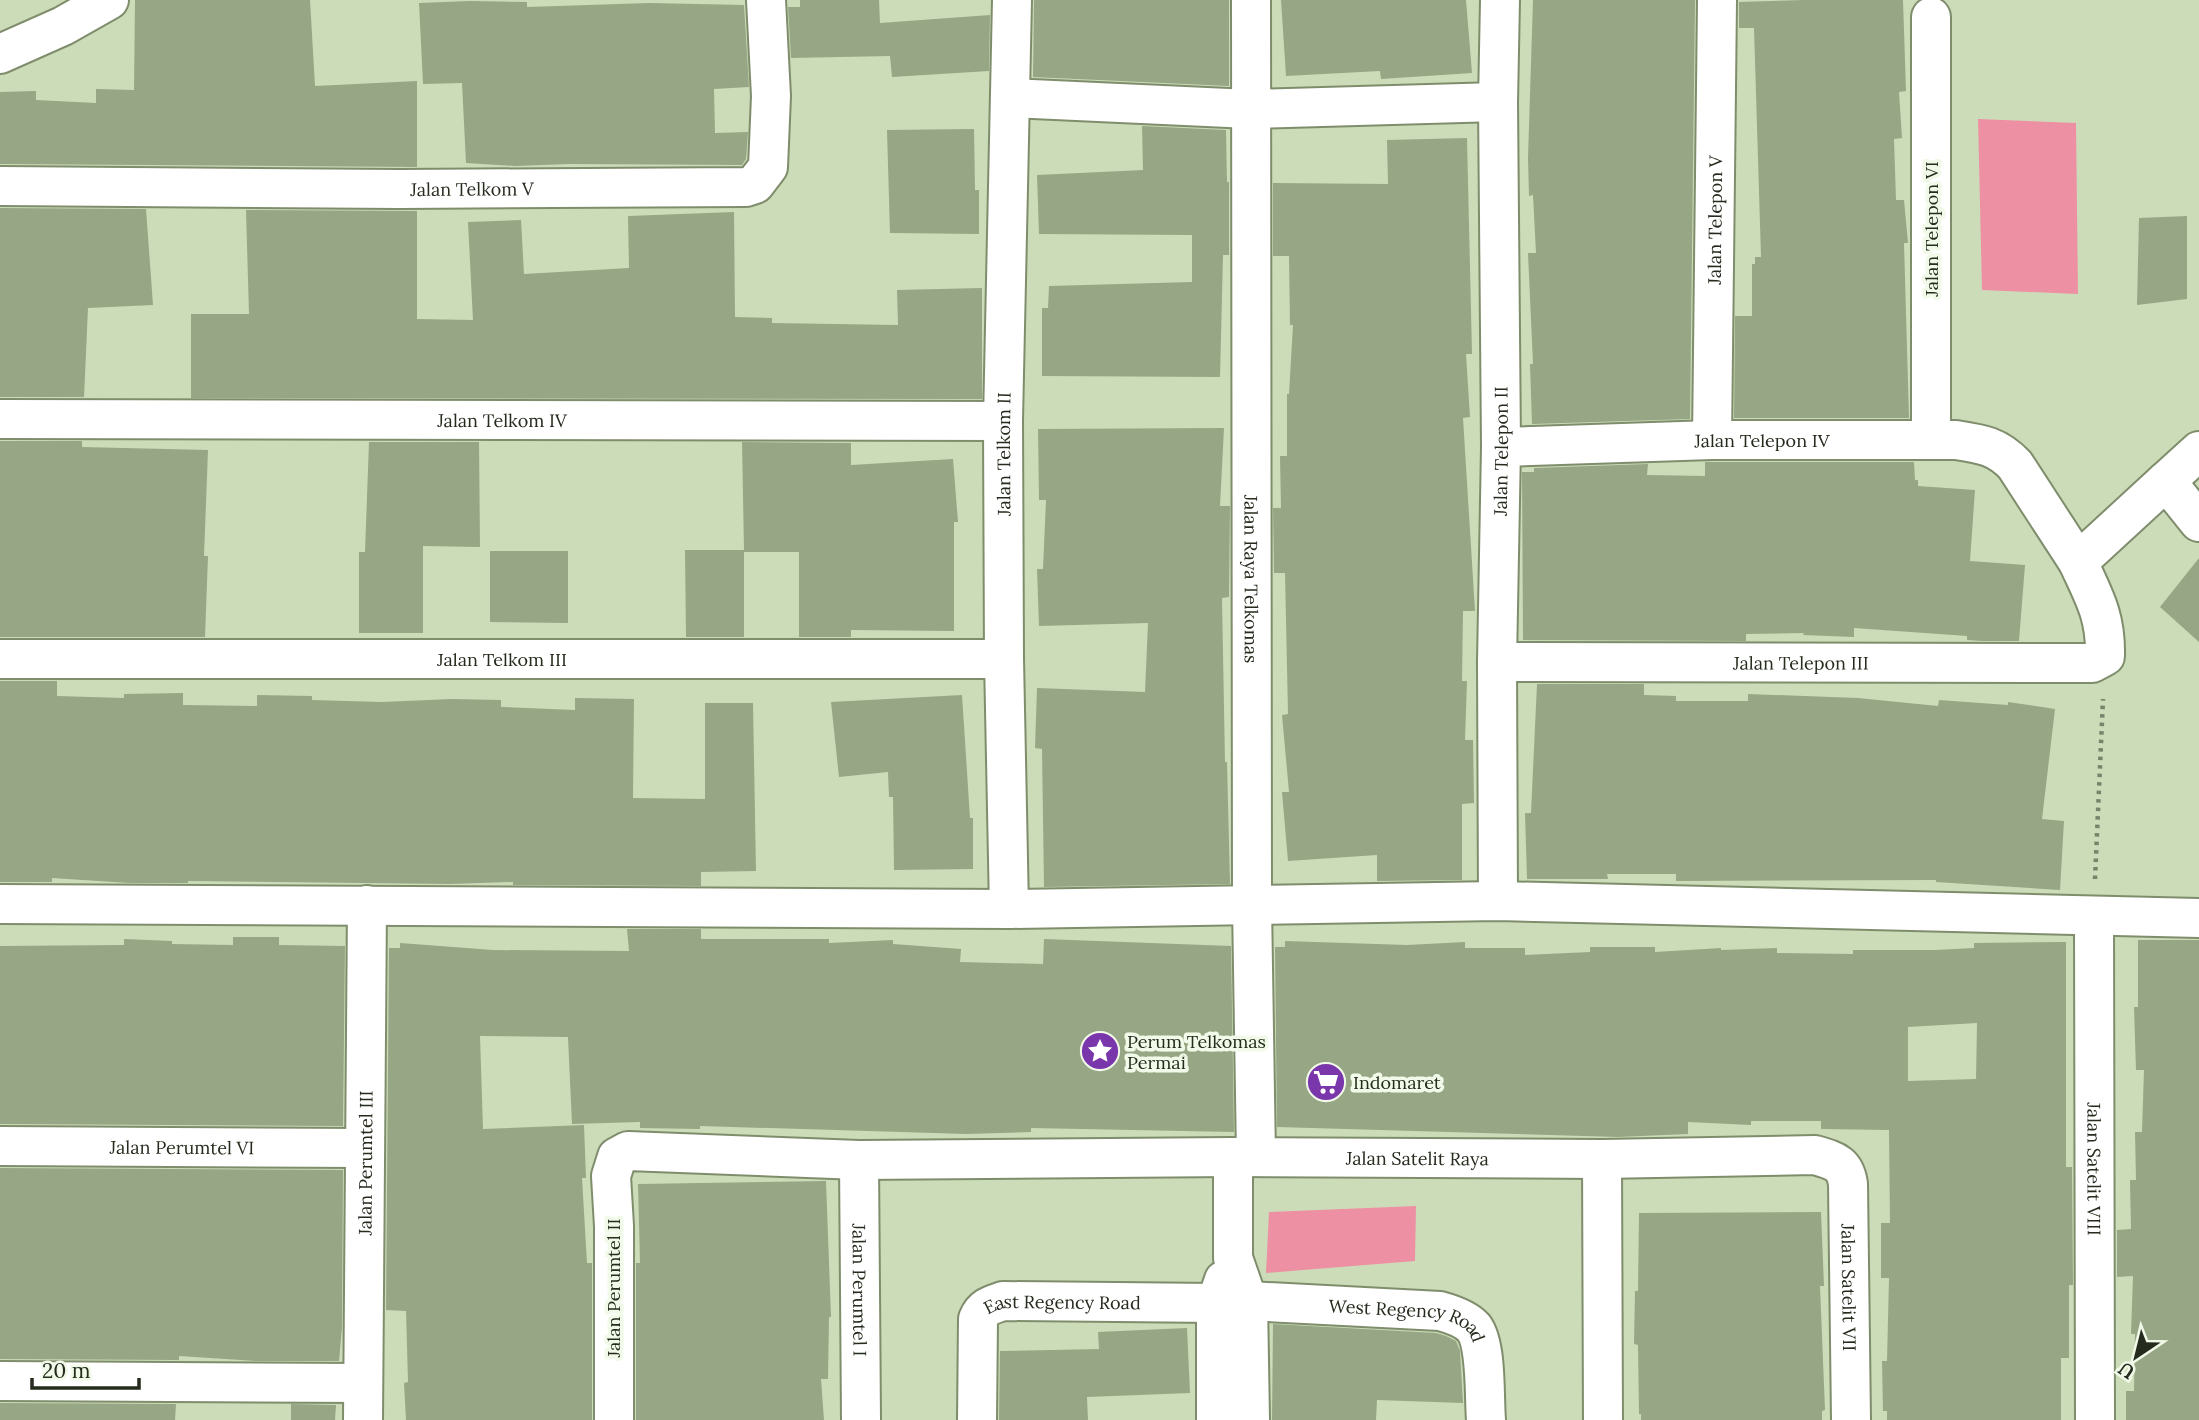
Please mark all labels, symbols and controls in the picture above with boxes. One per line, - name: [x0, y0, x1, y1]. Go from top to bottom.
- street label: Jalan Telepon V: [1702, 154, 1727, 286]
- street label: Jalan Telepon VI: [1920, 161, 1943, 298]
- street label: Jalan Telkom V: [409, 177, 535, 200]
- street label: Jalan Telepon II: [1488, 386, 1513, 517]
- street label: Jalan Telkom II: [991, 392, 1015, 517]
- street label: Jalan Telkom IV: [436, 408, 568, 432]
- street label: Jalan Telepon IV: [1693, 429, 1831, 452]
- street label: Jalan Raya Telkomas: [1240, 494, 1263, 663]
- street label: Jalan Telkom III: [436, 648, 567, 671]
- street label: Jalan Telepon III: [1732, 651, 1869, 674]
- place icon: Perum Telkomas Permai: [1079, 1030, 1121, 1072]
- place label: Perum Telkomas Permai: [1127, 1030, 1266, 1074]
- supermarket icon: Indomaret: [1305, 1061, 1347, 1103]
- place label: Indomaret: [1353, 1071, 1441, 1094]
- street label: Jalan Perumtel III: [353, 1090, 377, 1237]
- street label: Jalan Satelit VIII: [2083, 1101, 2106, 1236]
- street label: Jalan Perumtel VI: [109, 1135, 254, 1159]
- street label: Jalan Satelit Raya: [1345, 1146, 1489, 1170]
- street label: Jalan Perumtel II: [602, 1219, 625, 1358]
- street label: Jalan Perumtel I: [848, 1222, 872, 1357]
- street label: Jalan Satelit VII: [1837, 1222, 1862, 1351]
- street label: East Regency Road: [979, 1290, 1141, 1319]
- street label: West Regency Road: [1328, 1294, 1491, 1345]
- north arrow: [2101, 1322, 2171, 1392]
- scale bar: [32, 1346, 138, 1390]
- text: 20 m: [42, 1357, 91, 1384]
- text: U: [2113, 1357, 2139, 1385]

